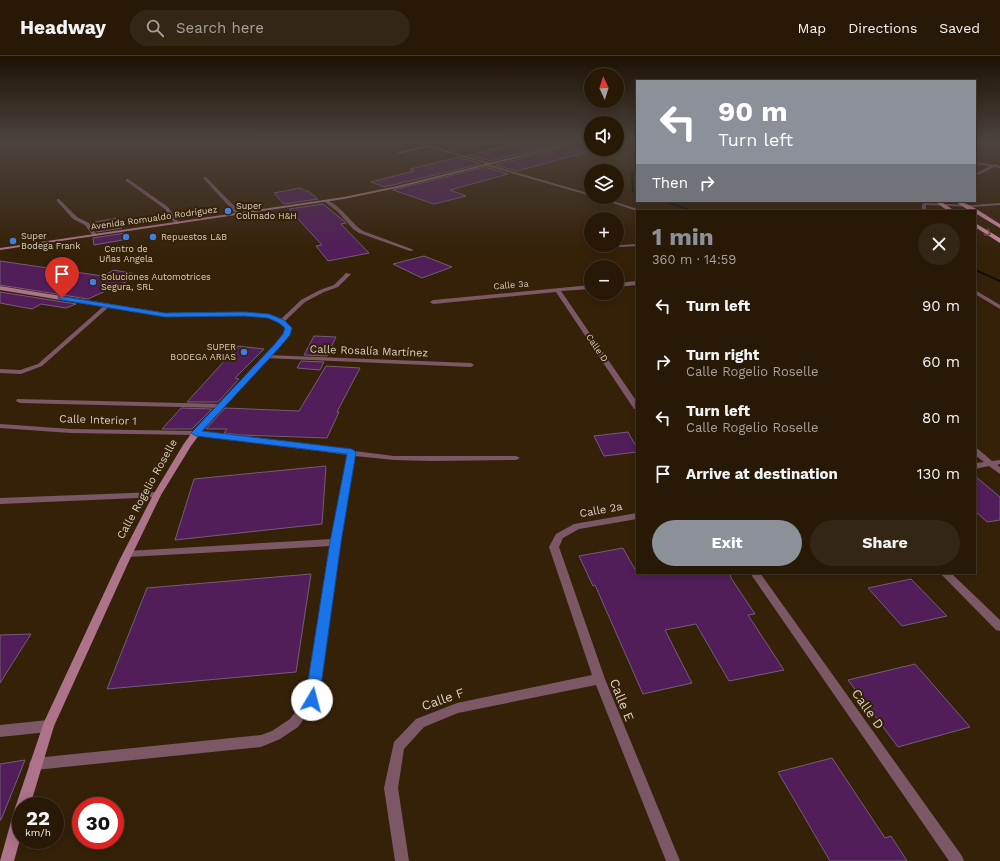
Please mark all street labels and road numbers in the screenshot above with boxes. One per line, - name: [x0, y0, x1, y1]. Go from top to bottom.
- street label: Avenida Romualdo Rodríguez: [90, 204, 218, 232]
- street label: Calle 3a: [493, 278, 529, 292]
- street label: Calle D: [584, 332, 610, 364]
- street label: Calle Rosalía Martínez: [309, 342, 429, 360]
- street label: Calle Interior 1: [59, 412, 137, 428]
- street label: Calle Rogelio Roselle: [114, 437, 180, 541]
- street label: Calle 2a: [579, 500, 623, 520]
- street label: Calle E: [607, 677, 637, 723]
- street label: Calle F: [420, 685, 466, 713]
- street label: Calle D: [849, 686, 887, 732]

